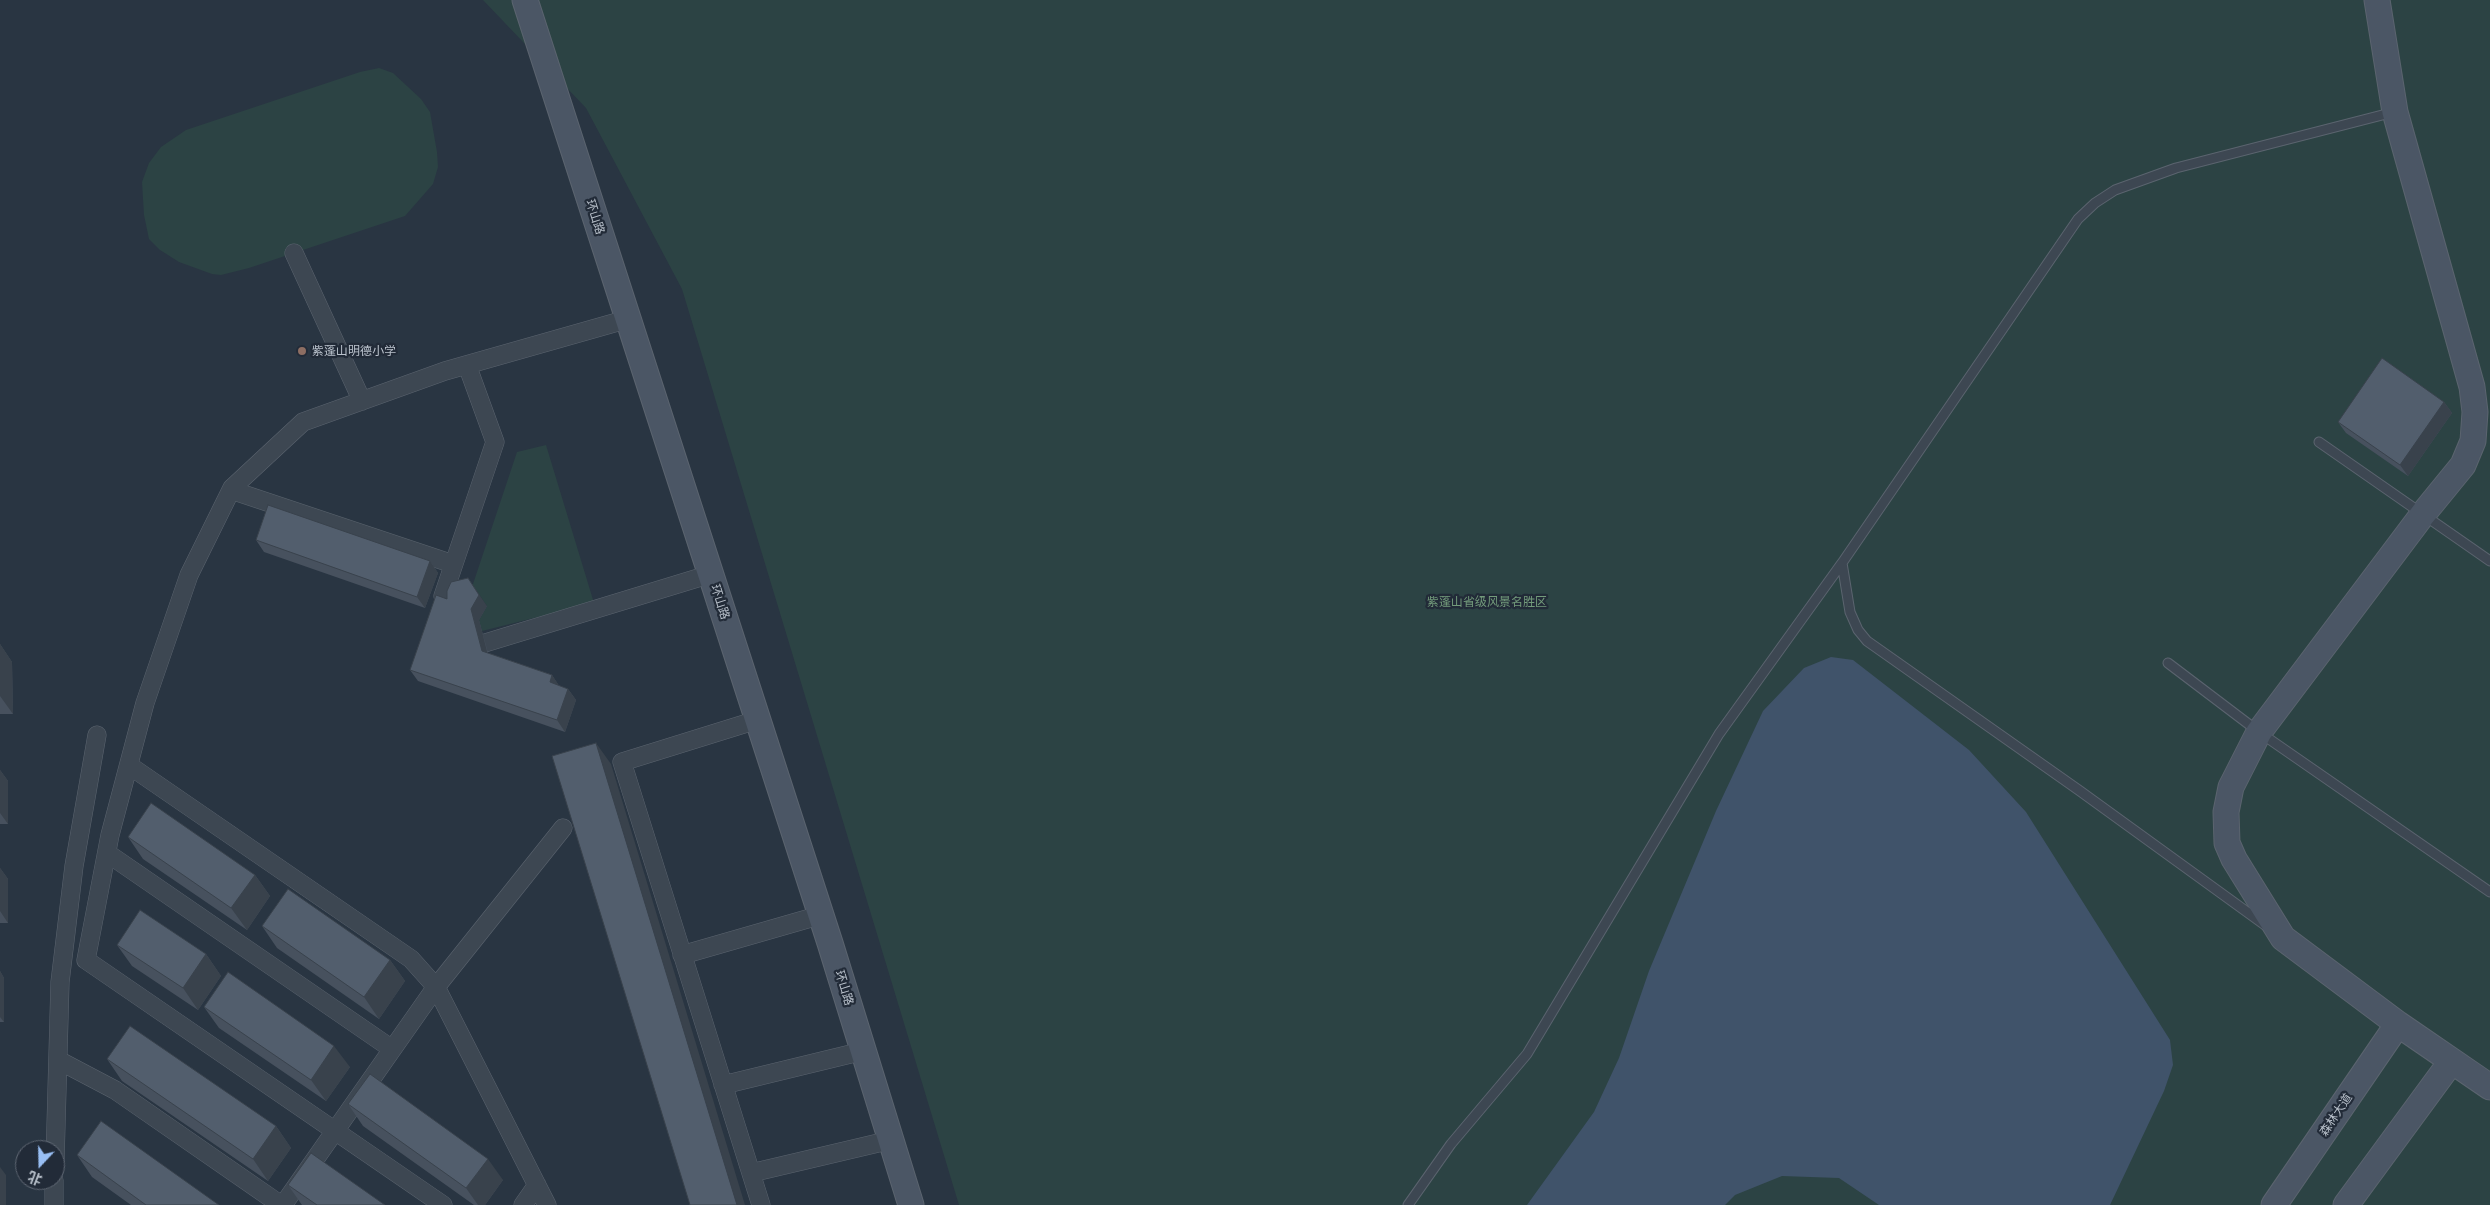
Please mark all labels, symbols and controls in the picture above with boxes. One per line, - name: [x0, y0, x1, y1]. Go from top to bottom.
- street label: 环山路: [583, 198, 607, 236]
- place label: 紫蓬山明德小学: [312, 344, 396, 358]
- marker: 紫蓬山明德小学: [296, 345, 308, 357]
- street label: 环山路: [708, 583, 732, 621]
- park label: 紫蓬山省级风景名胜区: [1427, 595, 1547, 609]
- street label: 环山路: [832, 969, 856, 1007]
- street label: 森林大道: [2317, 1091, 2355, 1139]
- north arrow: [15, 1140, 65, 1190]
- text: 北: [26, 1168, 44, 1188]

